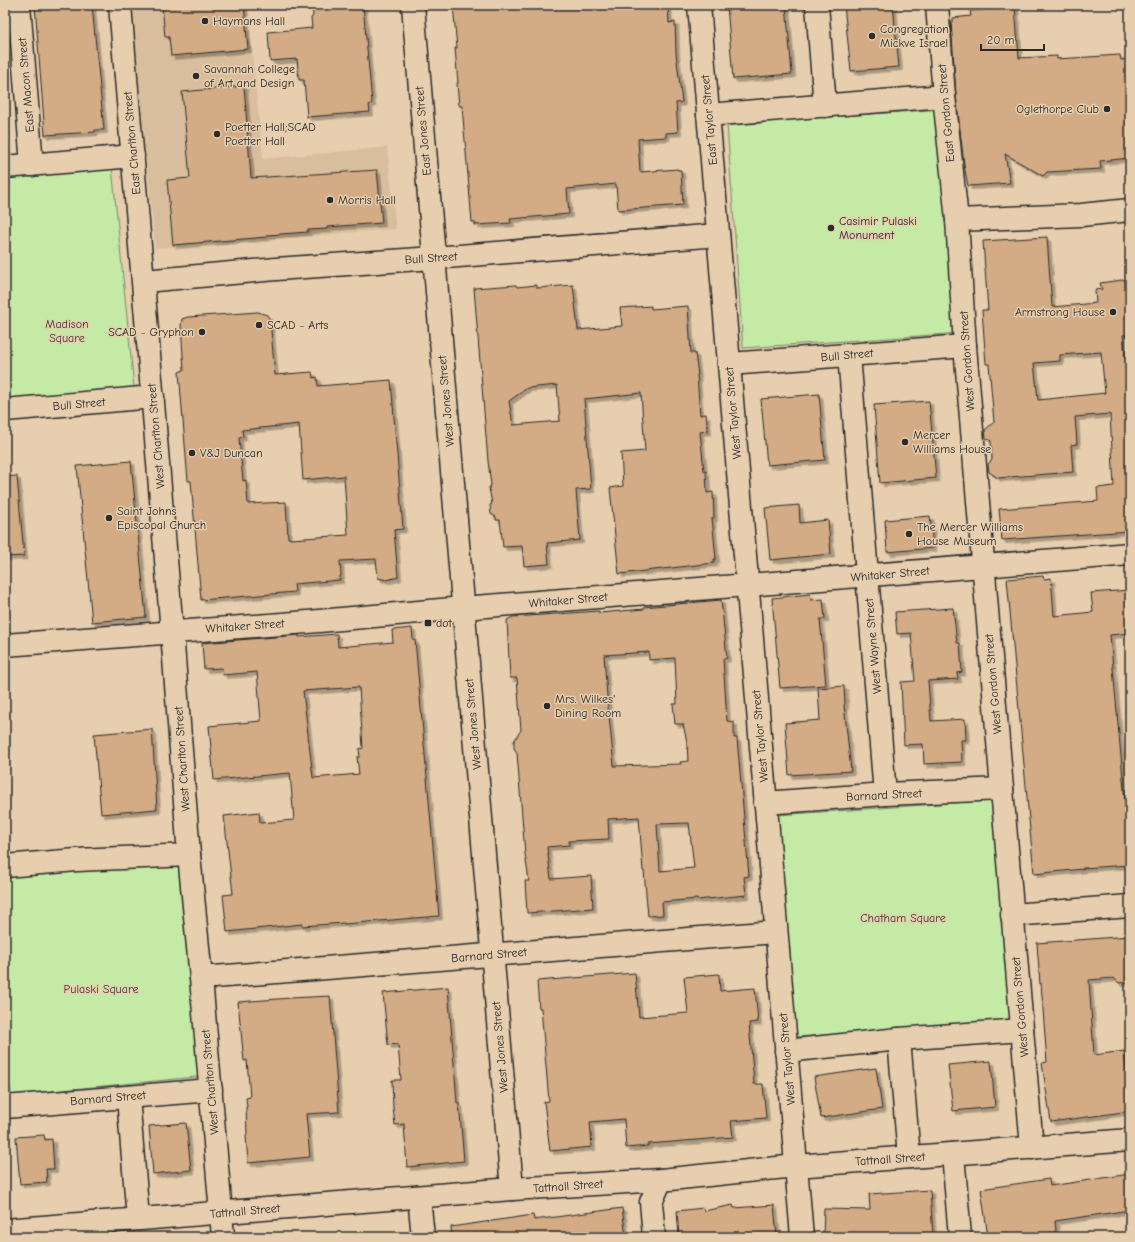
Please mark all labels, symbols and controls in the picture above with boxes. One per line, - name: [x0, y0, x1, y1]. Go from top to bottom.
- place label: Haymans Hall: [213, 14, 285, 28]
- marker: Haymans Hall: [200, 16, 210, 26]
- place label: Congregation Mickve Israel: [880, 22, 949, 50]
- scale bar: [981, 26, 1044, 52]
- marker: Congregation Mickve Israel: [867, 31, 877, 41]
- text: 20 m: [987, 33, 1015, 47]
- street label: East Macon Street: [15, 37, 37, 133]
- place label: Savannah College of Art and Design: [204, 62, 295, 90]
- street label: East Gordon Street: [935, 63, 957, 163]
- marker: Savannah College of Art and Design: [191, 71, 201, 81]
- street label: East Taylor Street: [698, 74, 720, 166]
- street label: East Jones Street: [412, 85, 434, 176]
- street label: East Charlton Street: [120, 90, 143, 195]
- place label: Oglethorpe Club: [1016, 102, 1099, 116]
- marker: Oglethorpe Club: [1102, 104, 1112, 114]
- place label: Poetter Hall;SCAD Poetter Hall: [225, 120, 316, 148]
- marker: Poetter Hall;SCAD Poetter Hall: [212, 129, 222, 139]
- place label: Morris Hall: [338, 193, 396, 207]
- marker: Morris Hall: [325, 195, 335, 205]
- place label: Casimir Pulaski Monument: [839, 214, 917, 242]
- marker: Casimir Pulaski Monument: [826, 223, 836, 233]
- street label: Bull Street: [404, 249, 458, 267]
- place label: Armstrong House: [1015, 305, 1105, 319]
- marker: Armstrong House: [1108, 307, 1118, 317]
- street label: West Gordon Street: [956, 310, 977, 412]
- park label: Madison Square: [45, 317, 89, 345]
- place label: SCAD - Arts: [267, 318, 329, 332]
- marker: SCAD - Arts: [254, 320, 264, 330]
- place label: SCAD - Gryphon: [108, 325, 194, 339]
- marker: SCAD - Gryphon: [197, 327, 207, 337]
- street label: Bull Street: [820, 346, 875, 364]
- street label: West Jones Street: [435, 354, 457, 447]
- street label: West Taylor Street: [722, 366, 744, 460]
- street label: West Charlton Street: [144, 382, 168, 489]
- street label: Bull Street: [52, 395, 107, 413]
- place label: Mercer Williams House: [913, 428, 991, 456]
- marker: Mercer Williams House: [900, 437, 910, 447]
- place label: V&J Duncan: [200, 446, 263, 460]
- marker: V&J Duncan: [187, 448, 197, 458]
- place label: Saint Johns Episcopal Church: [117, 504, 206, 532]
- marker: Saint Johns Episcopal Church: [104, 513, 114, 523]
- place label: The Mercer Williams House Museum: [917, 520, 1023, 548]
- marker: The Mercer Williams House Museum: [904, 529, 914, 539]
- street label: Whitaker Street: [850, 564, 931, 584]
- street label: Whitaker Street: [528, 590, 609, 610]
- street label: West Wayne Street: [862, 597, 884, 694]
- street label: Whitaker Street: [205, 616, 286, 636]
- place label: dot: [436, 616, 453, 630]
- marker: dot: [423, 618, 433, 628]
- street label: West Gordon Street: [982, 633, 1004, 735]
- street label: West Jones Street: [462, 677, 484, 770]
- street label: West Taylor Street: [749, 689, 771, 783]
- place label: Mrs. Wilkes' Dining Room: [555, 692, 621, 720]
- marker: Mrs. Wilkes' Dining Room: [542, 701, 552, 711]
- street label: West Charlton Street: [171, 705, 193, 812]
- street label: Barnard Street: [846, 786, 923, 804]
- park label: Chatham Square: [860, 911, 946, 925]
- street label: Barnard Street: [451, 945, 528, 965]
- street label: West Gordon Street: [1009, 956, 1031, 1058]
- park label: Pulaski Square: [64, 982, 138, 996]
- street label: West Jones Street: [489, 1000, 511, 1093]
- street label: West Taylor Street: [776, 1012, 798, 1106]
- street label: West Charlton Street: [198, 1028, 222, 1135]
- street label: Barnard Street: [70, 1088, 147, 1108]
- street label: Tattnall Street: [854, 1150, 926, 1168]
- street label: Tattnall Street: [532, 1177, 604, 1195]
- street label: Tattnall Street: [209, 1201, 281, 1221]

